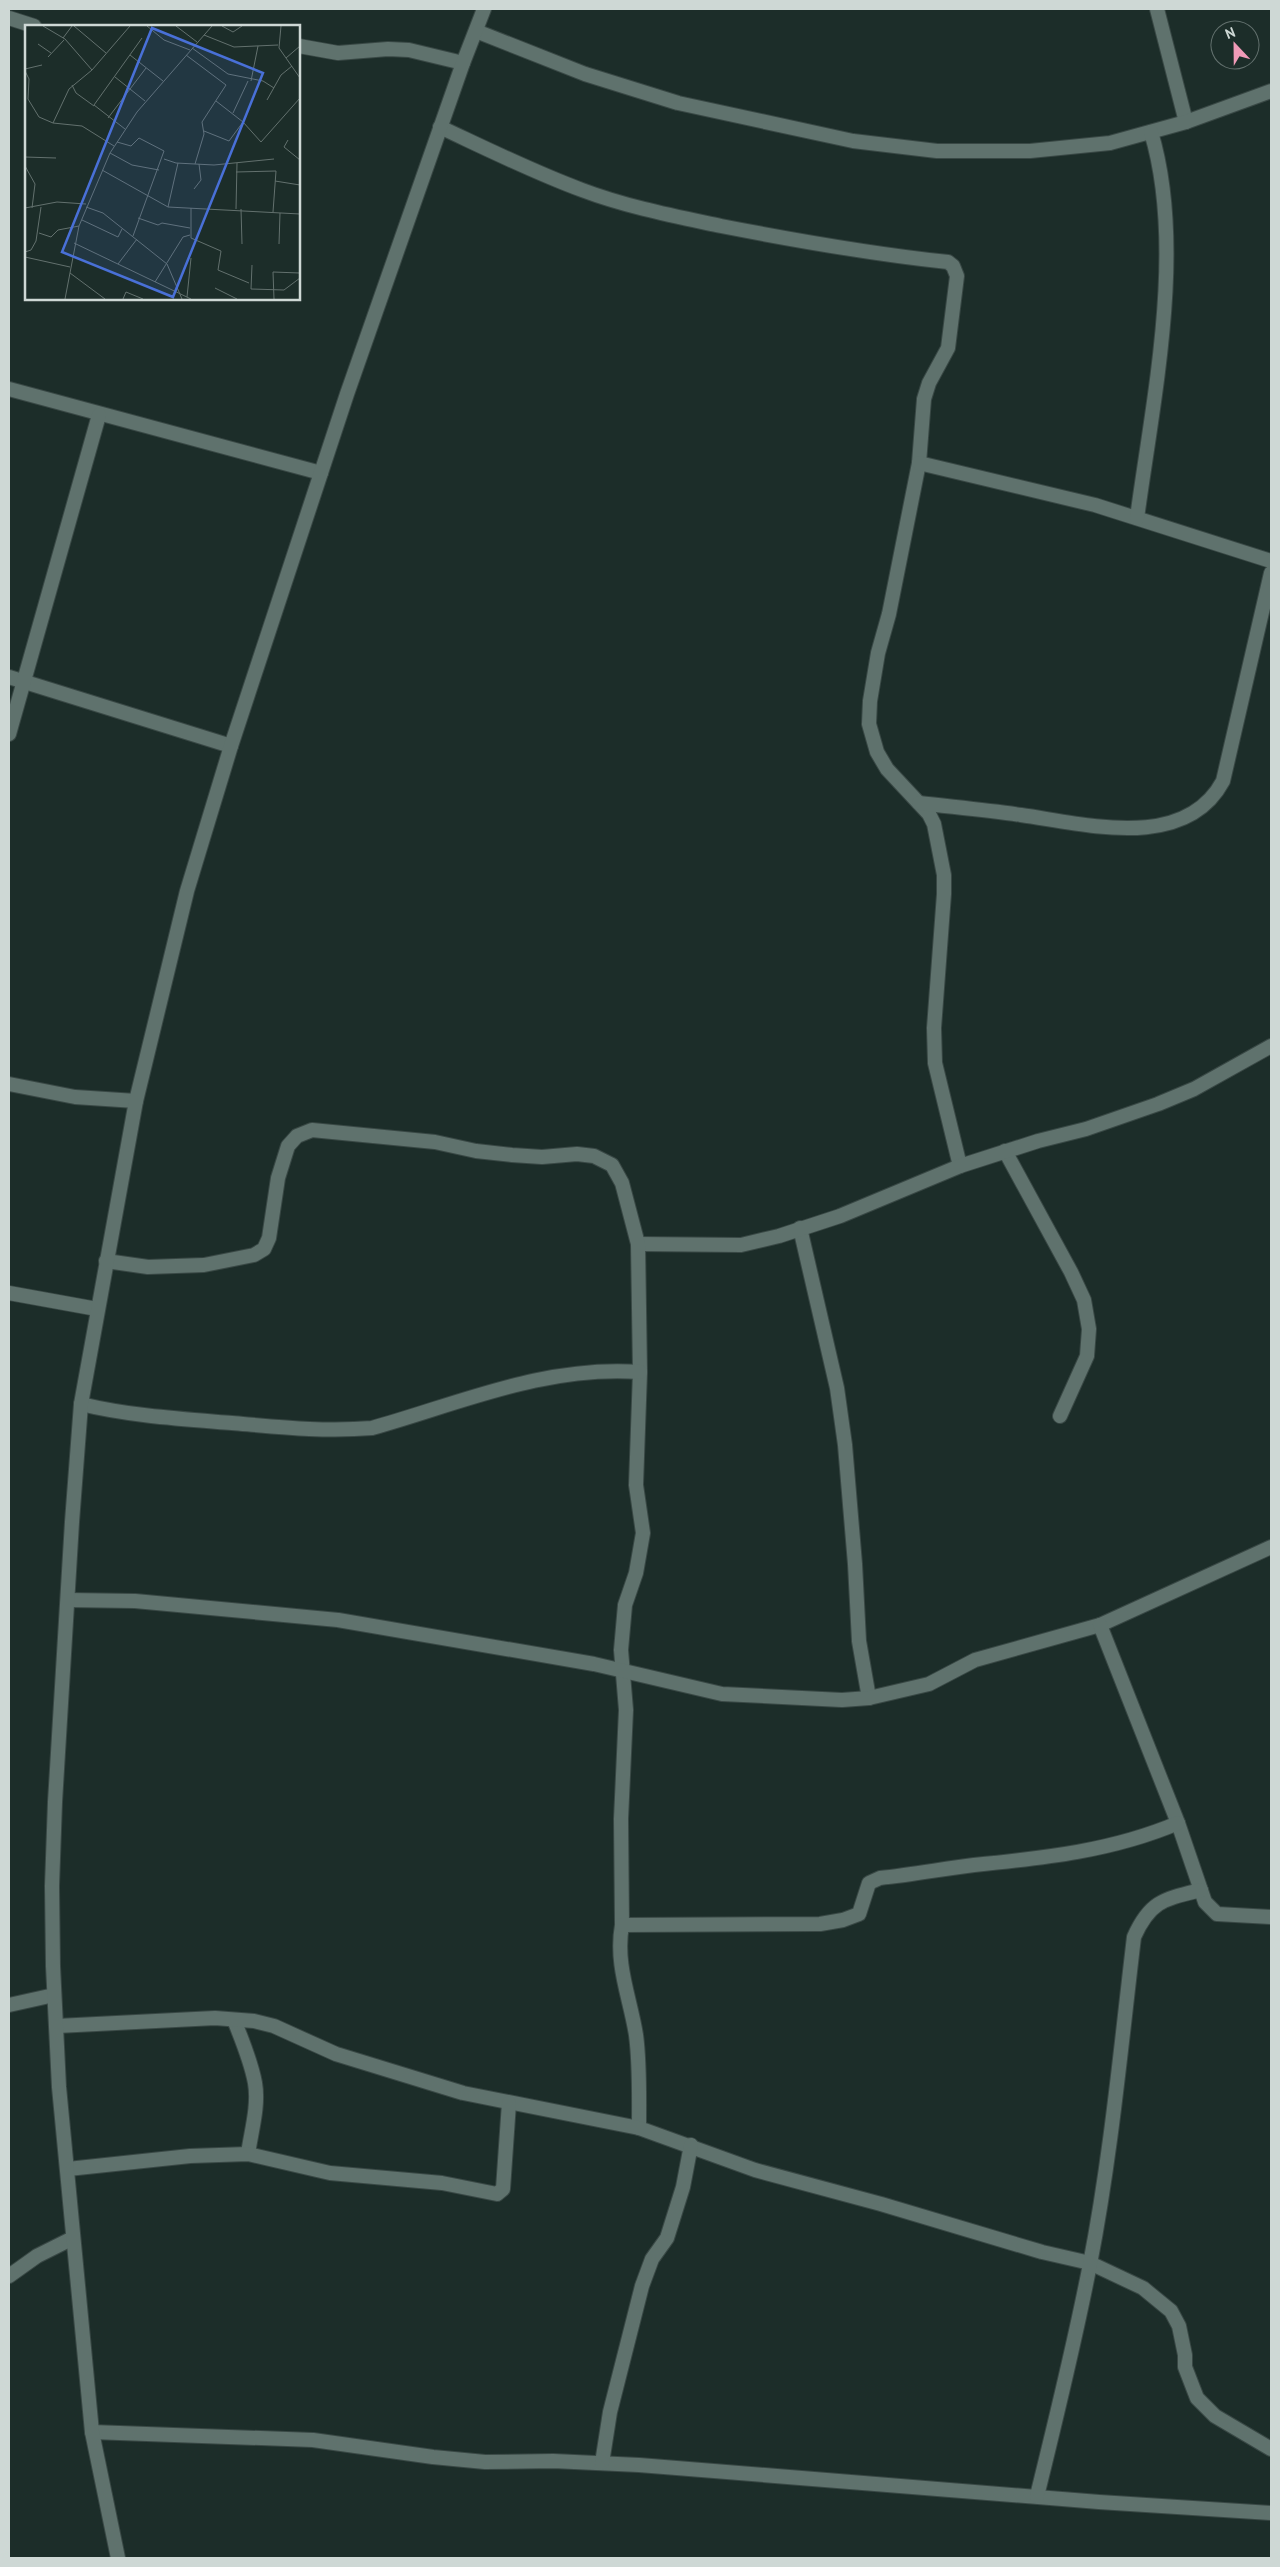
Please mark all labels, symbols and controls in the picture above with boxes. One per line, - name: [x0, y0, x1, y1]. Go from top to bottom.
- north arrow: [1210, 20, 1260, 70]
- text: N: [1222, 23, 1238, 43]
- inset map: [25, 25, 300, 300]

